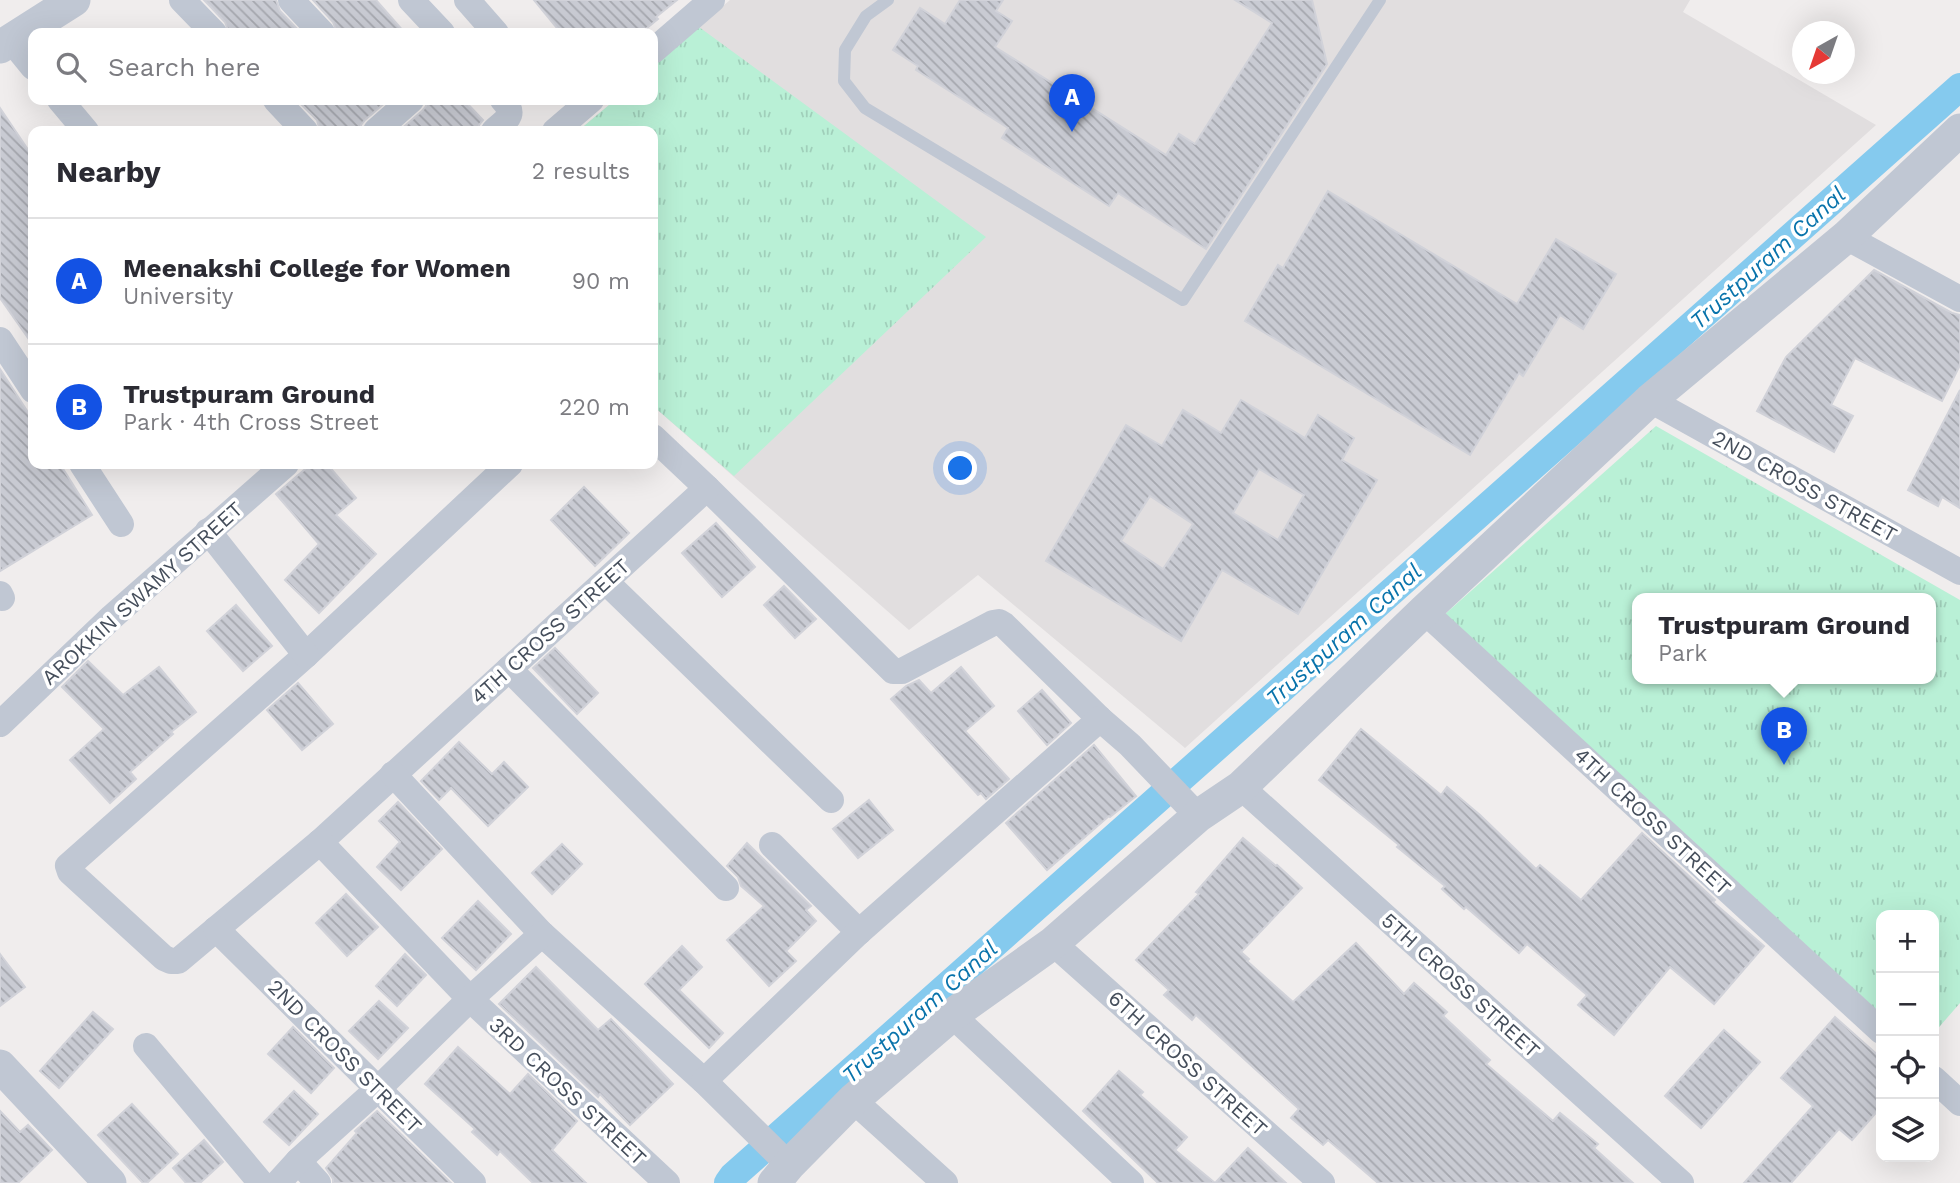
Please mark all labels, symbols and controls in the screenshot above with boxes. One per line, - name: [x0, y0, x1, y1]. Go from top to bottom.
- north arrow: [1792, 21, 1855, 84]
- search box: [28, 28, 658, 105]
- icon: search: [52, 48, 90, 86]
- text: Search here: [108, 52, 260, 82]
- pin: A: [1049, 74, 1095, 132]
- text: Nearby: [56, 154, 161, 189]
- text: 2 results: [532, 158, 630, 185]
- water label: Trustpuram Canal: [1685, 181, 1851, 335]
- text: Meenakshi College for Women: [123, 253, 511, 283]
- text: A: [71, 268, 87, 295]
- text: 90 m: [572, 268, 630, 295]
- text: University: [123, 283, 233, 310]
- text: Trustpuram Ground: [123, 379, 375, 409]
- text: B: [71, 394, 87, 421]
- text: 220 m: [559, 394, 630, 421]
- text: Park · 4th Cross Street: [123, 409, 379, 436]
- street label: 2ND CROSS STREET: [1708, 425, 1902, 547]
- your location: [943, 451, 977, 485]
- street label: AROKKIN SWAMY STREET: [36, 496, 248, 690]
- street label: 4TH CROSS STREET: [466, 553, 635, 709]
- water label: Trustpuram Canal: [1261, 558, 1427, 712]
- popup: [1632, 593, 1936, 684]
- text: Trustpuram Ground: [1658, 610, 1910, 640]
- text: Park: [1658, 640, 1707, 667]
- pin: B: [1761, 707, 1807, 765]
- street label: 4TH CROSS STREET: [1570, 742, 1737, 900]
- street label: 5TH CROSS STREET: [1377, 907, 1546, 1063]
- map controls: [1876, 910, 1939, 1162]
- button: +: [1876, 910, 1939, 973]
- water label: Trustpuram Canal: [837, 935, 1003, 1089]
- button: −: [1876, 973, 1939, 1036]
- street label: 2ND CROSS STREET: [263, 974, 427, 1138]
- street label: 6TH CROSS STREET: [1103, 985, 1273, 1141]
- street label: 3RD CROSS STREET: [484, 1012, 652, 1170]
- button: locate: [1876, 1036, 1939, 1099]
- button: layers: [1876, 1099, 1939, 1162]

